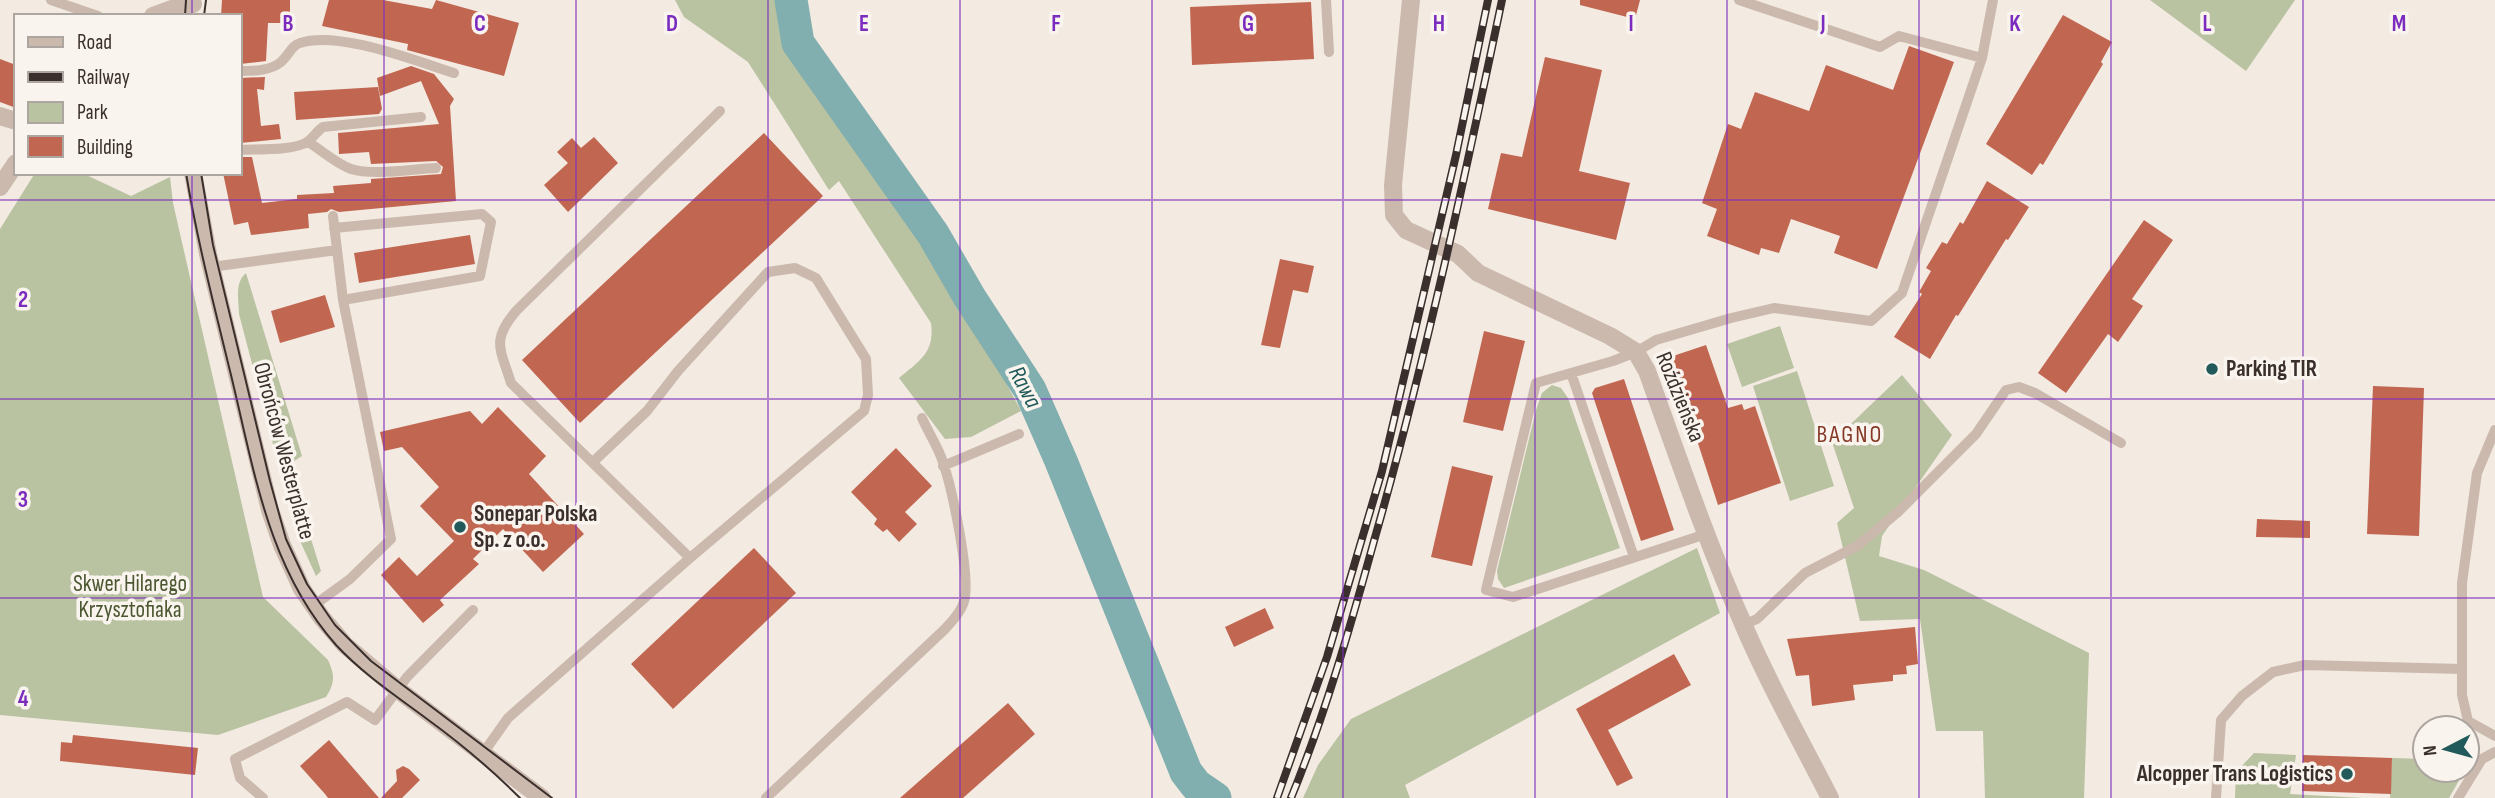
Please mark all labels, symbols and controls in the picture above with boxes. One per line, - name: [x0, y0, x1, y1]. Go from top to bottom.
- text: B: [283, 10, 294, 38]
- text: C: [474, 10, 486, 38]
- text: D: [666, 10, 678, 38]
- text: E: [859, 10, 869, 38]
- text: F: [1051, 10, 1061, 38]
- text: G: [1242, 10, 1254, 38]
- text: H: [1433, 10, 1445, 38]
- text: I: [1628, 10, 1634, 38]
- text: J: [1819, 10, 1826, 38]
- text: K: [2009, 10, 2021, 38]
- text: L: [2202, 10, 2212, 38]
- text: M: [2392, 10, 2406, 38]
- legend: [14, 14, 242, 175]
- text: Road: [77, 30, 112, 55]
- text: Railway: [77, 65, 130, 90]
- text: Park: [77, 100, 108, 125]
- text: Building: [77, 135, 133, 160]
- text: 2: [18, 286, 28, 314]
- street label: Roździeńska: [1649, 348, 1711, 446]
- place label: Parking TIR: [2226, 355, 2317, 383]
- street label: Obrońców Westerplatte: [247, 359, 321, 543]
- water label: Rawa: [1002, 361, 1048, 413]
- marker: Parking TIR: [2204, 361, 2220, 377]
- district label: BAGNO: [1817, 420, 1883, 449]
- text: 3: [18, 486, 28, 514]
- place label: Sonepar Polska Sp. z o.o.: [474, 500, 597, 554]
- marker: Sonepar Polska Sp. z o.o.: [452, 519, 468, 535]
- park label: Skwer Hilarego Krzysztofiaka: [73, 570, 187, 624]
- text: 4: [18, 685, 29, 713]
- north arrow: [2411, 714, 2481, 784]
- text: N: [2419, 744, 2443, 757]
- place label: Alcopper Trans Logistics: [2136, 760, 2333, 788]
- marker: Alcopper Trans Logistics: [2339, 766, 2355, 782]

